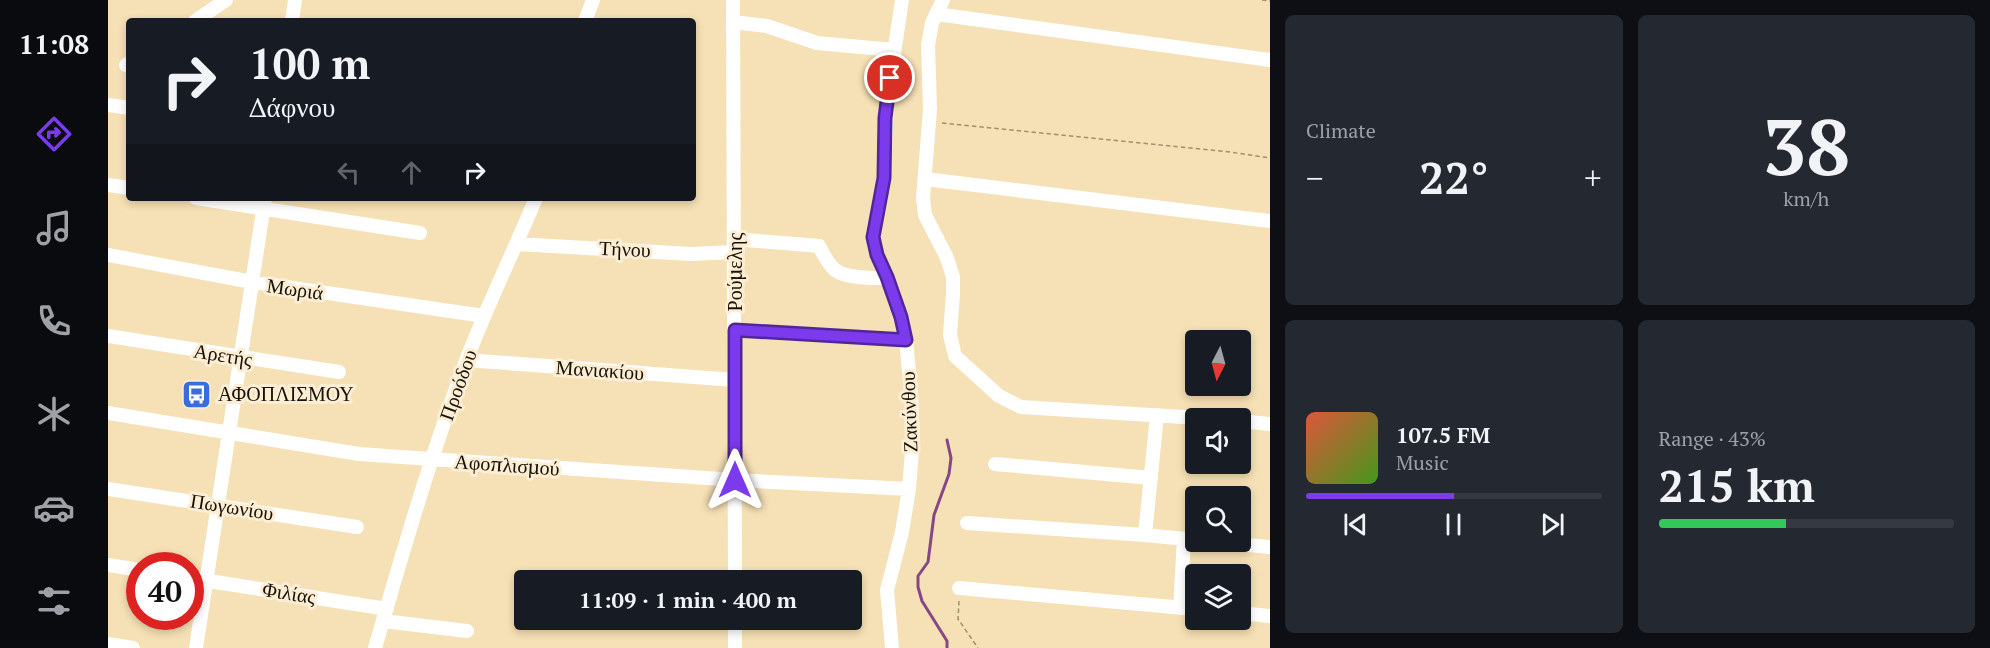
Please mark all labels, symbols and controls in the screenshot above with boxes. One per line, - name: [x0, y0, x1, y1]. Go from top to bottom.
- text: 11:08: [19, 26, 89, 62]
- text: 100 m: [249, 35, 370, 91]
- icon: right: [150, 42, 228, 120]
- pin: [864, 52, 915, 103]
- icon: arrive: [873, 61, 906, 94]
- text: Δάφνου: [249, 89, 335, 125]
- text: 38: [1762, 94, 1850, 197]
- icon: directions: [33, 113, 75, 155]
- text: Climate: [1306, 117, 1376, 144]
- text: 22°: [1419, 147, 1488, 207]
- icon: left: [332, 156, 365, 189]
- icon: ahead: [395, 156, 428, 189]
- icon: right: [458, 156, 491, 189]
- text: −: [1306, 156, 1324, 199]
- text: +: [1584, 156, 1602, 199]
- text: km/h: [1783, 185, 1829, 212]
- icon: music: [33, 207, 75, 249]
- street label: Ρούμελης: [721, 233, 748, 311]
- street label: Τήνου: [599, 234, 652, 263]
- street label: Μωριά: [265, 271, 326, 306]
- icon: phone: [33, 300, 75, 342]
- north arrow: [1185, 330, 1251, 396]
- map controls: [1185, 330, 1251, 630]
- street label: Αρετής: [192, 337, 255, 372]
- street label: Προόδου: [432, 345, 483, 424]
- street label: Μανιακίου: [555, 353, 645, 386]
- street label: Ζακύνθου: [894, 371, 923, 453]
- bus stop icon: ΑΦΟΠΛΙΣΜΟΥ: [181, 378, 213, 410]
- place label: ΑΦΟΠΛΙΣΜΟΥ: [218, 380, 354, 407]
- icon: climate: [33, 393, 75, 435]
- button: sound: [1185, 408, 1251, 474]
- text: 107.5 FM: [1396, 420, 1490, 449]
- text: Range · 43%: [1659, 425, 1766, 452]
- street label: Αφοπλισμού: [454, 447, 561, 482]
- position arrow: [703, 448, 767, 512]
- text: Music: [1396, 449, 1449, 476]
- text: 215 km: [1659, 455, 1815, 515]
- button: search: [1185, 486, 1251, 552]
- icon: car: [33, 487, 75, 529]
- street label: Πωγωνίου: [189, 487, 276, 526]
- icon: previous: [1339, 508, 1372, 541]
- icon: pause: [1437, 508, 1470, 541]
- icon: next: [1536, 508, 1569, 541]
- speed limit sign: 40: [126, 552, 204, 630]
- button: layers: [1185, 564, 1251, 630]
- street label: Φιλίας: [261, 575, 318, 610]
- icon: filters: [33, 580, 75, 622]
- text: 11:09 · 1 min · 400 m: [579, 585, 797, 614]

